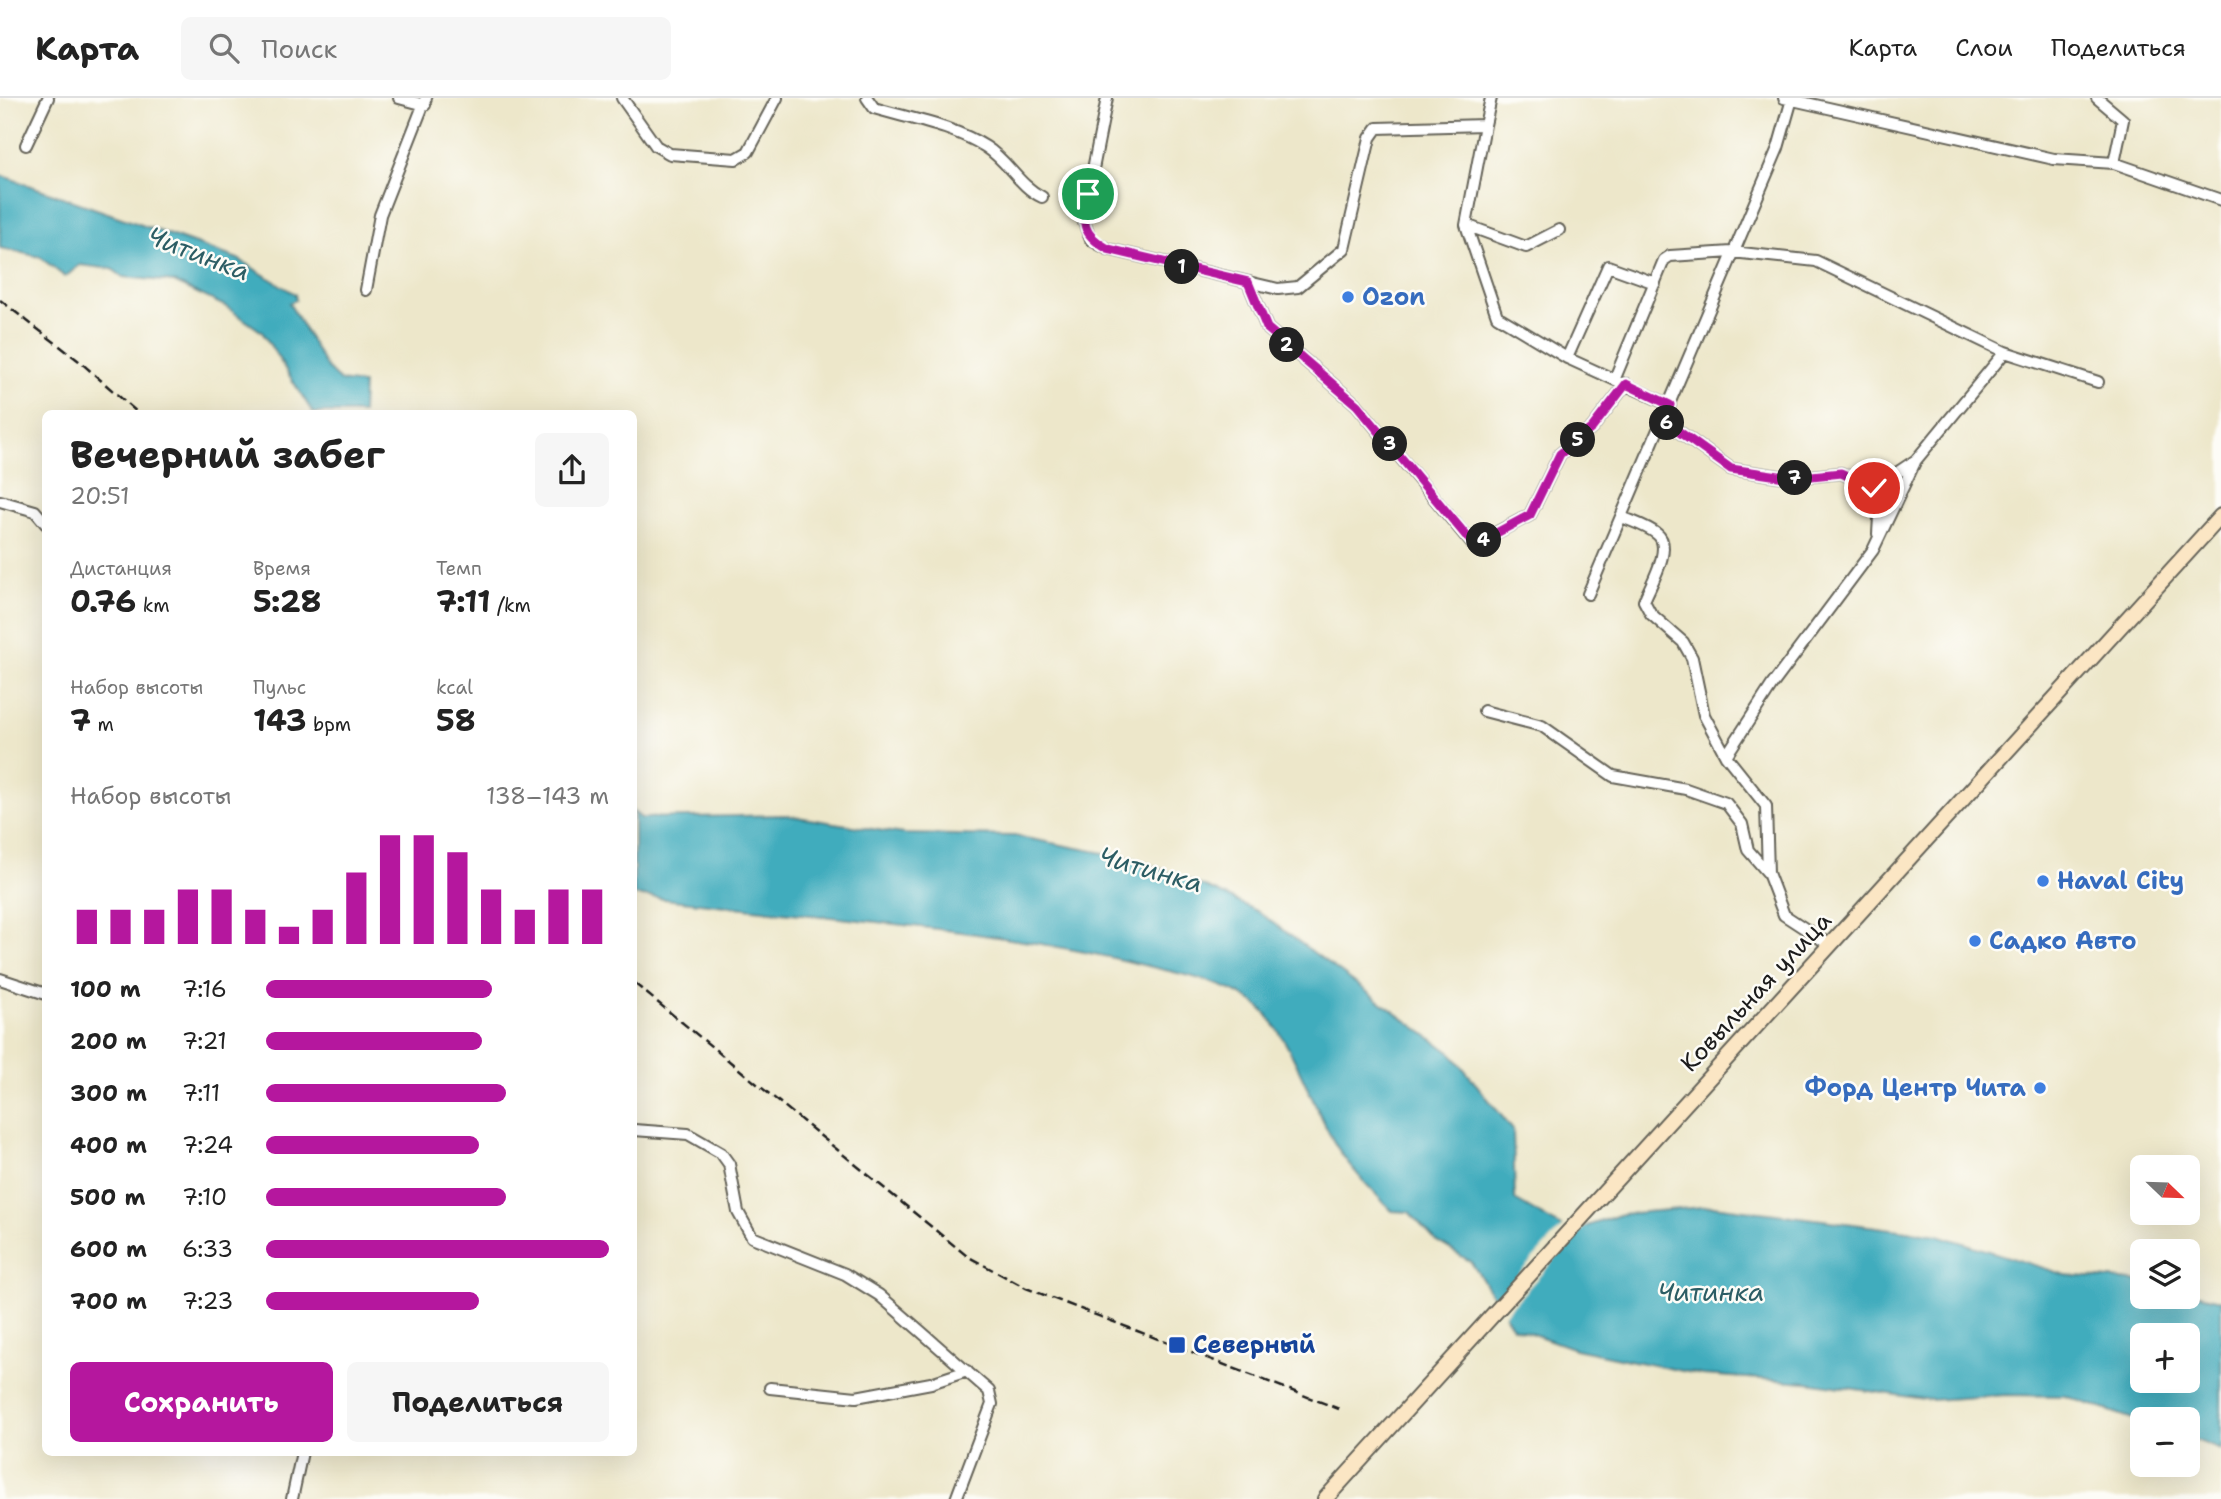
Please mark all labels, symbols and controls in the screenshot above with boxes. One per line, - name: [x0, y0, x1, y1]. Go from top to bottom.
- search box: [181, 17, 671, 80]
- text: Карта: [35, 26, 139, 71]
- icon: search: [205, 29, 243, 67]
- text: Поиск: [261, 31, 337, 66]
- text: Карта: [1849, 32, 1917, 64]
- text: Слои: [1955, 32, 2013, 64]
- text: Поделиться: [2051, 32, 2186, 64]
- pin: [1058, 164, 1118, 224]
- icon: arrive: [1069, 175, 1107, 213]
- water label: Читинка: [143, 218, 255, 288]
- pin: 1: [1164, 250, 1200, 284]
- text: 1: [1177, 254, 1186, 279]
- place label: Ozon: [1362, 281, 1425, 313]
- marker: Ozon: [1340, 289, 1356, 305]
- pin: 2: [1270, 328, 1304, 362]
- text: 2: [1280, 332, 1293, 357]
- pin: 6: [1650, 406, 1684, 440]
- text: 6: [1660, 410, 1673, 435]
- pin: 5: [1560, 422, 1596, 458]
- pin: 3: [1372, 426, 1408, 462]
- text: 5: [1572, 427, 1583, 452]
- text: Вечерний забег: [70, 429, 385, 480]
- text: 3: [1383, 431, 1396, 456]
- button: share: [535, 433, 609, 507]
- pin: [1844, 458, 1904, 518]
- pin: 7: [1778, 460, 1812, 496]
- text: 7: [1788, 465, 1801, 490]
- icon: check: [1855, 469, 1893, 507]
- text: 20:51: [70, 481, 130, 511]
- pin: 4: [1466, 522, 1502, 558]
- text: 4: [1477, 527, 1490, 552]
- text: Дистанция: [70, 556, 172, 581]
- text: Время: [253, 556, 311, 581]
- text: Темп: [436, 556, 482, 581]
- text: 0.76: [70, 581, 136, 622]
- text: 5:28: [253, 581, 322, 622]
- text: 7:11: [436, 581, 491, 622]
- text: km: [136, 593, 170, 618]
- text: /km: [491, 593, 531, 618]
- text: Набор высоты: [70, 675, 203, 700]
- text: Пульс: [253, 675, 306, 700]
- text: kcal: [436, 675, 473, 700]
- text: 7: [70, 700, 91, 741]
- text: 143: [253, 700, 307, 741]
- text: 58: [436, 700, 476, 741]
- text: m: [91, 712, 114, 737]
- text: bpm: [307, 712, 351, 737]
- text: Набор высоты: [70, 781, 231, 811]
- text: 138–143 m: [486, 781, 609, 811]
- water label: Читинка: [1095, 837, 1207, 901]
- place label: Haval Сity: [2057, 865, 2184, 897]
- marker: Haval Сity: [2035, 873, 2051, 889]
- street label: Ковыльная улица: [1674, 905, 1839, 1079]
- place label: Садко Авто: [1989, 925, 2137, 957]
- marker: Садко Авто: [1967, 933, 1983, 949]
- text: 100 m: [70, 974, 141, 1004]
- text: 7:16: [182, 974, 227, 1004]
- text: 200 m: [70, 1026, 147, 1056]
- text: 7:21: [182, 1026, 227, 1056]
- place label: Форд Центр Чита: [1804, 1072, 2027, 1104]
- text: 300 m: [70, 1078, 147, 1108]
- text: 7:11: [182, 1078, 220, 1108]
- marker: Форд Центр Чита: [2032, 1080, 2048, 1096]
- text: 400 m: [70, 1130, 147, 1160]
- text: 7:24: [182, 1130, 233, 1160]
- north arrow: [2130, 1155, 2200, 1225]
- map controls: [2130, 1155, 2200, 1477]
- text: 500 m: [70, 1182, 145, 1212]
- text: 7:10: [182, 1182, 227, 1212]
- text: 600 m: [70, 1234, 147, 1264]
- text: 6:33: [182, 1234, 233, 1264]
- button: layers: [2130, 1239, 2200, 1309]
- water label: Читинка: [1658, 1274, 1764, 1309]
- text: 700 m: [70, 1286, 147, 1316]
- text: 7:23: [182, 1286, 233, 1316]
- button: +: [2130, 1323, 2200, 1393]
- place label: Северный: [1193, 1329, 1316, 1361]
- marker: Северный: [1167, 1335, 1187, 1355]
- button: Сохранить: [70, 1362, 333, 1442]
- button: Поделиться: [347, 1362, 609, 1442]
- button: −: [2130, 1407, 2200, 1477]

